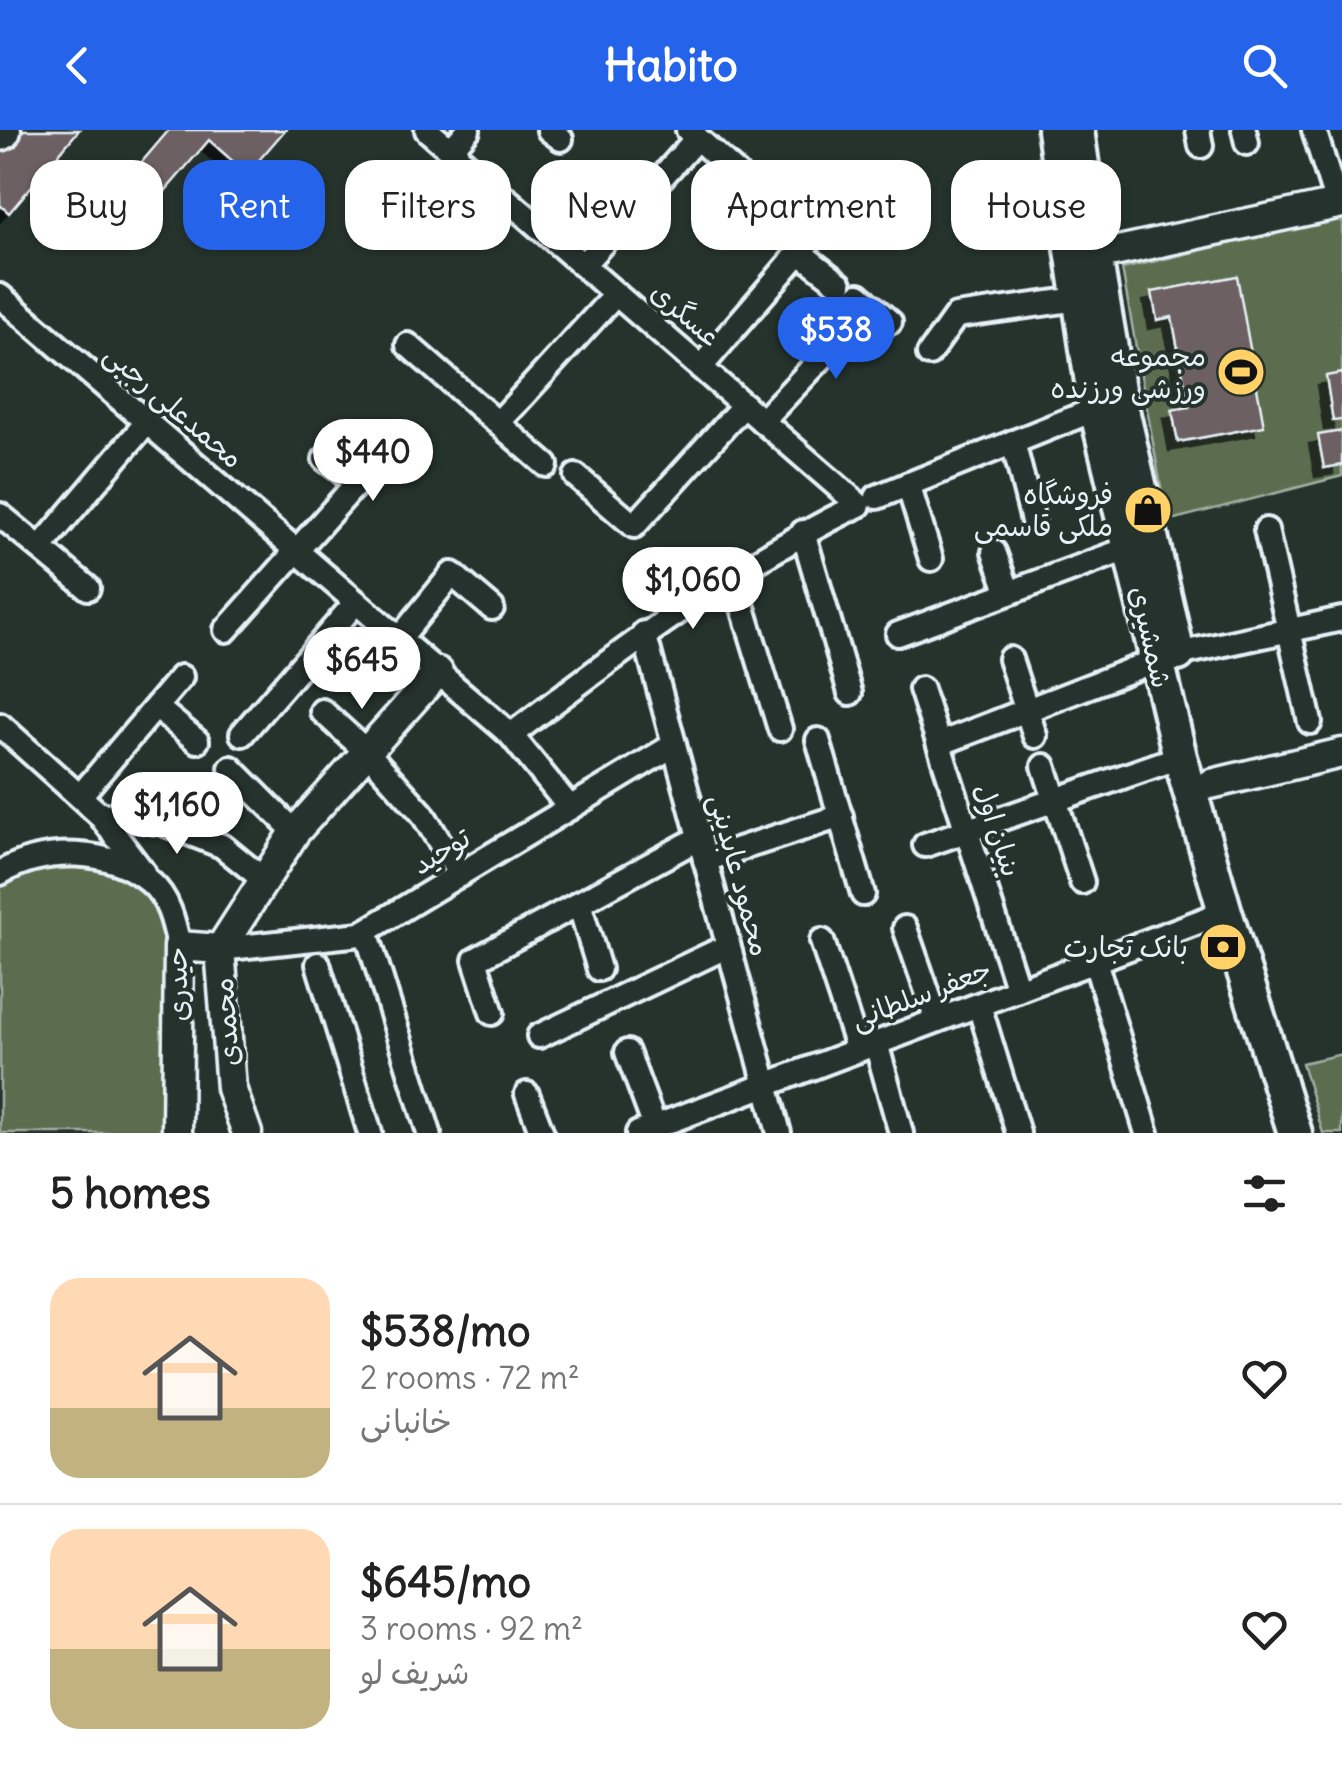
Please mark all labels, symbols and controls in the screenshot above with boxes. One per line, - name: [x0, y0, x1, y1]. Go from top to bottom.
- text: Habito: [604, 37, 738, 93]
- icon: back: [50, 38, 105, 93]
- icon: search: [1237, 38, 1292, 93]
- chip: Buy: [30, 160, 163, 250]
- chip: Rent: [183, 160, 325, 250]
- chip: Filters: [345, 160, 511, 250]
- chip: New: [531, 160, 671, 250]
- chip: Apartment: [691, 160, 931, 250]
- chip: House: [951, 160, 1121, 250]
- street label: عسگری: [644, 274, 728, 354]
- pin: $538: [777, 297, 895, 382]
- text: $538: [800, 309, 872, 350]
- street label: محمدعلی رجبی: [97, 336, 251, 476]
- place label: مجموعه ورزشی ورزنده: [1051, 338, 1206, 406]
- sports icon: مجموعه ورزشی ورزنده: [1215, 346, 1267, 398]
- pin: $440: [314, 419, 432, 504]
- text: $440: [335, 431, 411, 472]
- place label: فروشگاه ملکی قاسمی: [974, 476, 1113, 544]
- shop icon: فروشگاه ملکی قاسمی: [1122, 484, 1174, 536]
- pin: $1,060: [612, 547, 774, 632]
- text: $1,060: [644, 559, 742, 600]
- street label: شمشیری: [1122, 583, 1180, 691]
- pin: $645: [303, 627, 421, 712]
- text: $645: [325, 639, 399, 680]
- pin: $1,160: [96, 772, 258, 857]
- street label: بنیان اول: [966, 779, 1030, 881]
- text: $1,160: [133, 784, 221, 825]
- street label: محمود عابدینی: [701, 790, 779, 960]
- street label: توحید: [405, 819, 478, 882]
- bank icon: بانک تجارت: [1197, 921, 1249, 973]
- place label: بانک تجارت: [1063, 929, 1188, 965]
- street label: حیدری: [158, 946, 196, 1022]
- street label: جعفر سلطانی: [846, 951, 996, 1037]
- street label: محمدی: [205, 976, 247, 1068]
- icon: filters: [1237, 1166, 1292, 1221]
- text: 5 homes: [50, 1167, 211, 1219]
- text: $538/mo: [360, 1305, 531, 1357]
- icon: home: [130, 1318, 250, 1438]
- icon: heart: [1237, 1351, 1292, 1406]
- text: 2 rooms · 72 m²: [360, 1357, 580, 1398]
- text: خانبانی: [360, 1401, 452, 1442]
- text: $645/mo: [360, 1556, 531, 1608]
- icon: home: [130, 1569, 250, 1689]
- icon: heart: [1237, 1602, 1292, 1657]
- text: 3 rooms · 92 m²: [360, 1608, 583, 1649]
- text: شریف لو: [360, 1652, 470, 1693]

